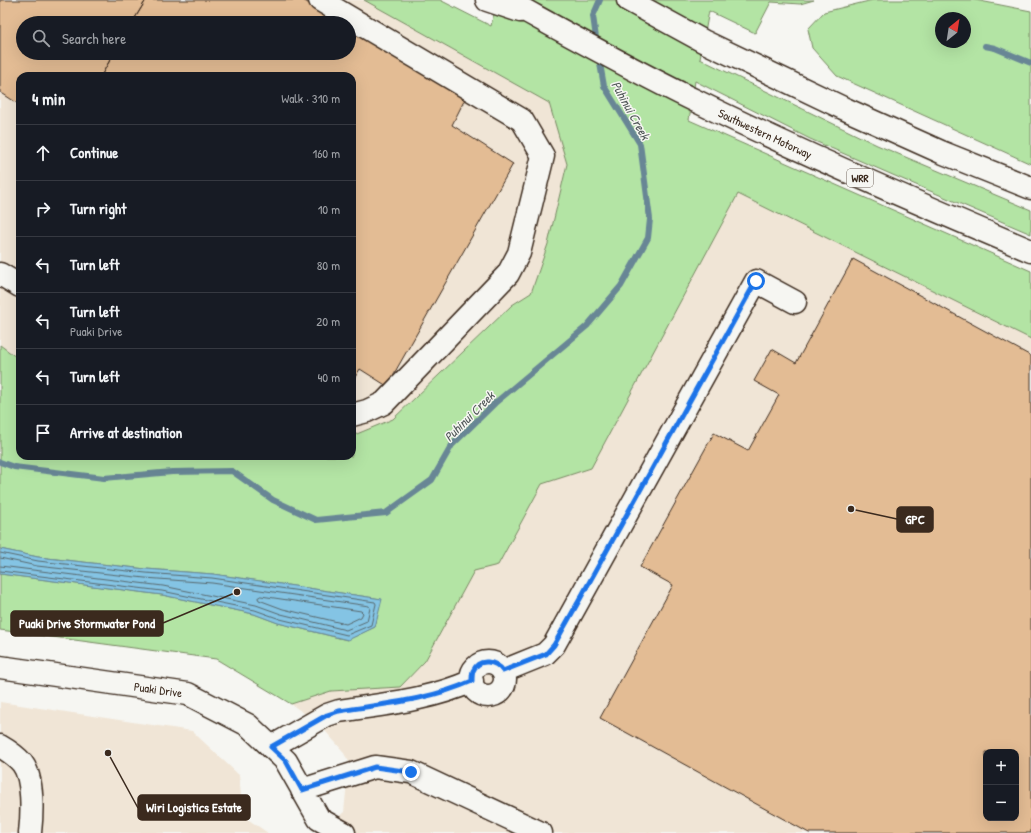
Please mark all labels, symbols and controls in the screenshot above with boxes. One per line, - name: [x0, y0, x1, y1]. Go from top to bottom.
- north arrow: [935, 12, 971, 48]
- search box: [16, 16, 356, 60]
- icon: search: [30, 27, 52, 49]
- text: Search here: [62, 28, 126, 49]
- water label: Puhinui Creek: [607, 77, 655, 144]
- text: 4 min: [32, 87, 65, 110]
- text: Walk · 310 m: [281, 89, 340, 107]
- street label: Southwestern Motorway: [715, 104, 815, 163]
- icon: ahead: [32, 142, 54, 164]
- text: Continue: [70, 142, 118, 163]
- text: 160 m: [312, 144, 340, 162]
- road number: WRR: [847, 169, 873, 187]
- icon: right: [32, 198, 54, 220]
- text: Turn right: [70, 198, 126, 219]
- text: 10 m: [318, 200, 340, 218]
- icon: left: [32, 254, 54, 276]
- text: Turn left: [70, 254, 120, 275]
- text: 80 m: [317, 256, 340, 274]
- route start: [747, 272, 765, 290]
- text: Turn left: [70, 301, 120, 322]
- icon: left: [32, 310, 54, 332]
- text: 20 m: [316, 312, 340, 330]
- text: Puaki Drive: [70, 322, 122, 340]
- icon: left: [32, 366, 54, 388]
- text: Turn left: [70, 366, 120, 387]
- text: 40 m: [317, 368, 340, 386]
- water label: Puhinui Creek: [440, 386, 499, 445]
- icon: arrive: [32, 422, 54, 444]
- text: Arrive at destination: [70, 422, 182, 443]
- callout: GPC: [897, 507, 933, 532]
- text: GPC: [905, 510, 925, 528]
- callout: Puaki Drive Stormwater Pond: [11, 611, 163, 636]
- text: Puaki Drive Stormwater Pond: [19, 614, 156, 632]
- street label: Puaki Drive: [133, 678, 183, 701]
- map controls: [983, 749, 1019, 821]
- button: +: [983, 749, 1019, 785]
- route end: [402, 763, 420, 781]
- button: −: [983, 785, 1019, 821]
- callout: Wiri Logistics Estate: [138, 795, 250, 820]
- text: Wiri Logistics Estate: [146, 798, 243, 817]

